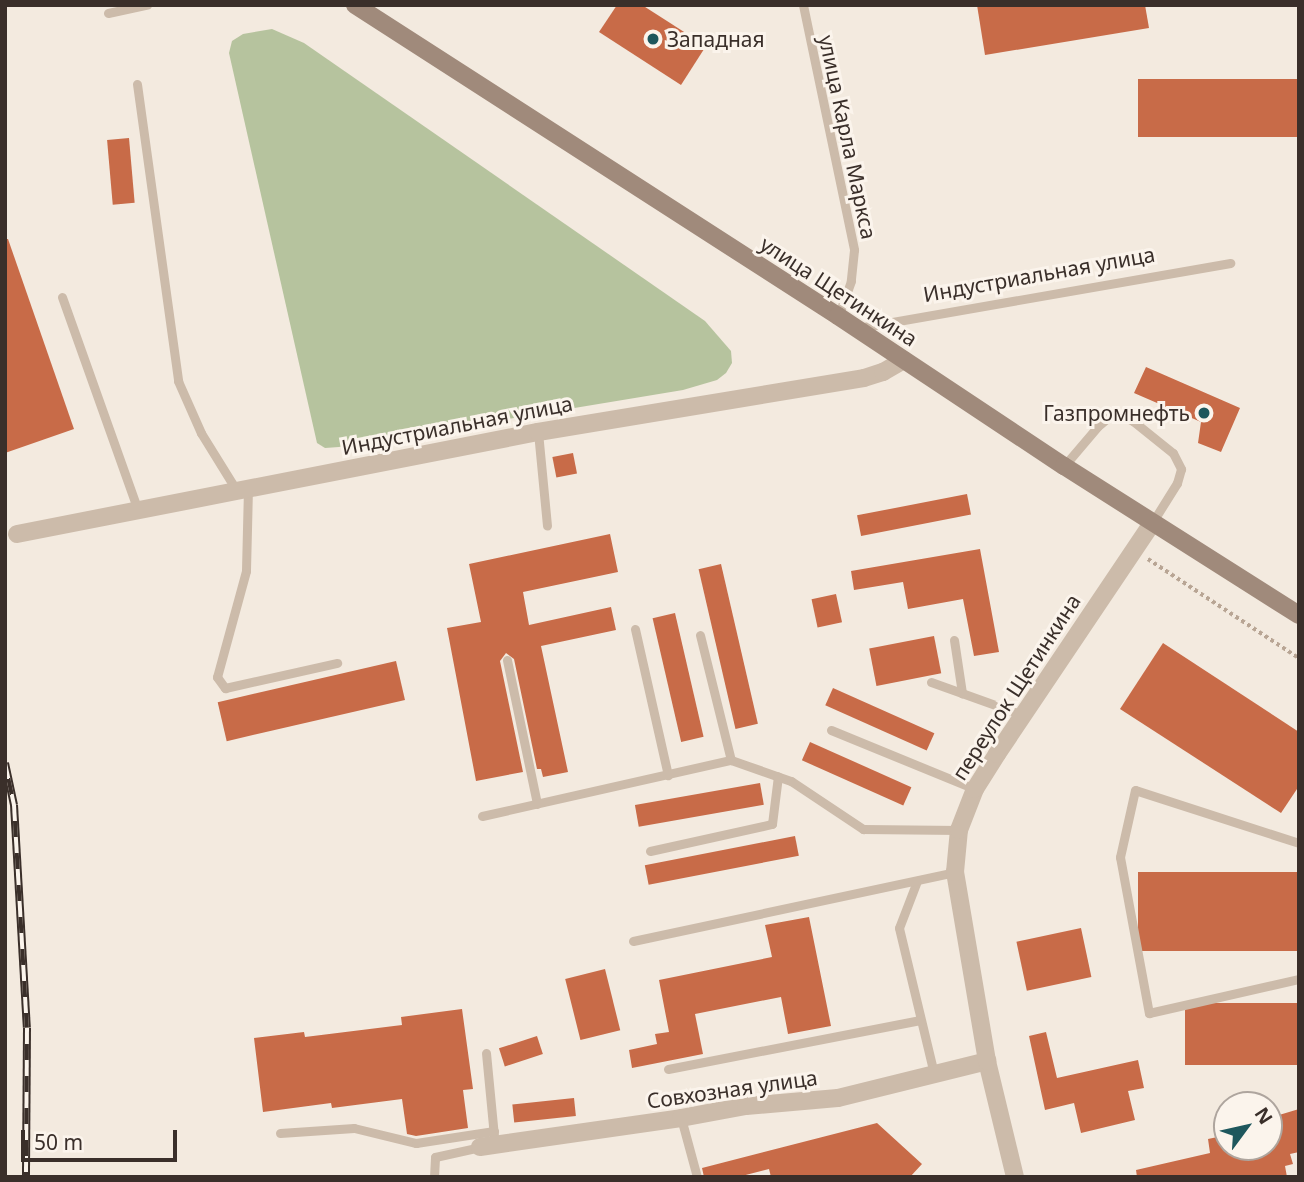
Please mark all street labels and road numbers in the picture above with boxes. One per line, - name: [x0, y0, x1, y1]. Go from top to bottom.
- street label: улица Карла Маркса: [814, 33, 882, 241]
- street label: улица Щетинкина: [756, 231, 922, 351]
- street label: Индустриальная улица: [921, 241, 1157, 307]
- street label: Индустриальная улица: [339, 390, 575, 460]
- street label: переулок Щетинкина: [946, 589, 1086, 785]
- street label: Совхозная улица: [645, 1065, 819, 1113]

